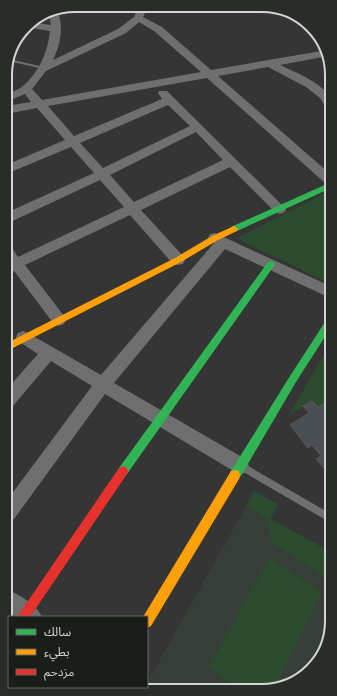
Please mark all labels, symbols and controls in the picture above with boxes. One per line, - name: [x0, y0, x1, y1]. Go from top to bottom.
- legend: [8, 616, 148, 688]
- text: سالك: [44, 625, 71, 639]
- text: بطيء: [44, 645, 70, 662]
- text: مزدحم: [44, 665, 74, 681]

